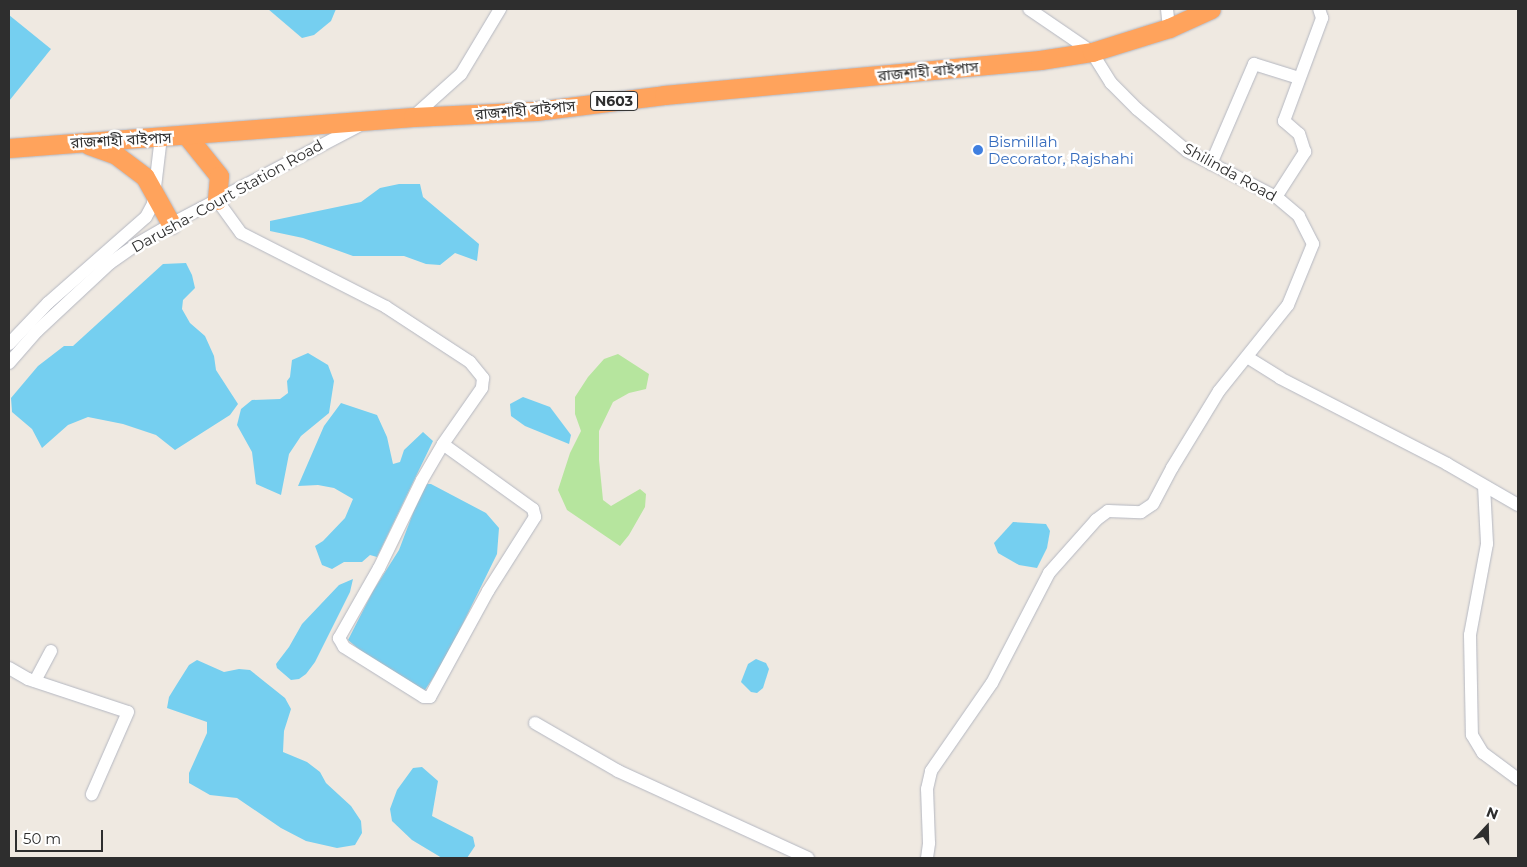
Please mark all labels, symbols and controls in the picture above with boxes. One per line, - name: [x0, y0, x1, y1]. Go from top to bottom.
- street label: রাজশাহী বাইপাস: [877, 58, 979, 84]
- road number: N603: [589, 90, 639, 112]
- street label: রাজশাহী বাইপাস: [474, 97, 576, 123]
- street label: রাজশাহী বাইপাস: [70, 128, 172, 152]
- place label: Bismillah Decorator, Rajshahi: [988, 132, 1134, 167]
- street label: Darusha- Court Station Road: [128, 136, 326, 256]
- street label: Shilinda Road: [1180, 139, 1280, 205]
- marker: Bismillah Decorator, Rajshahi: [972, 144, 984, 156]
- north arrow: [1462, 802, 1512, 852]
- text: N: [1484, 803, 1501, 823]
- scale bar: [18, 820, 105, 852]
- text: 50 m: [23, 829, 61, 848]

